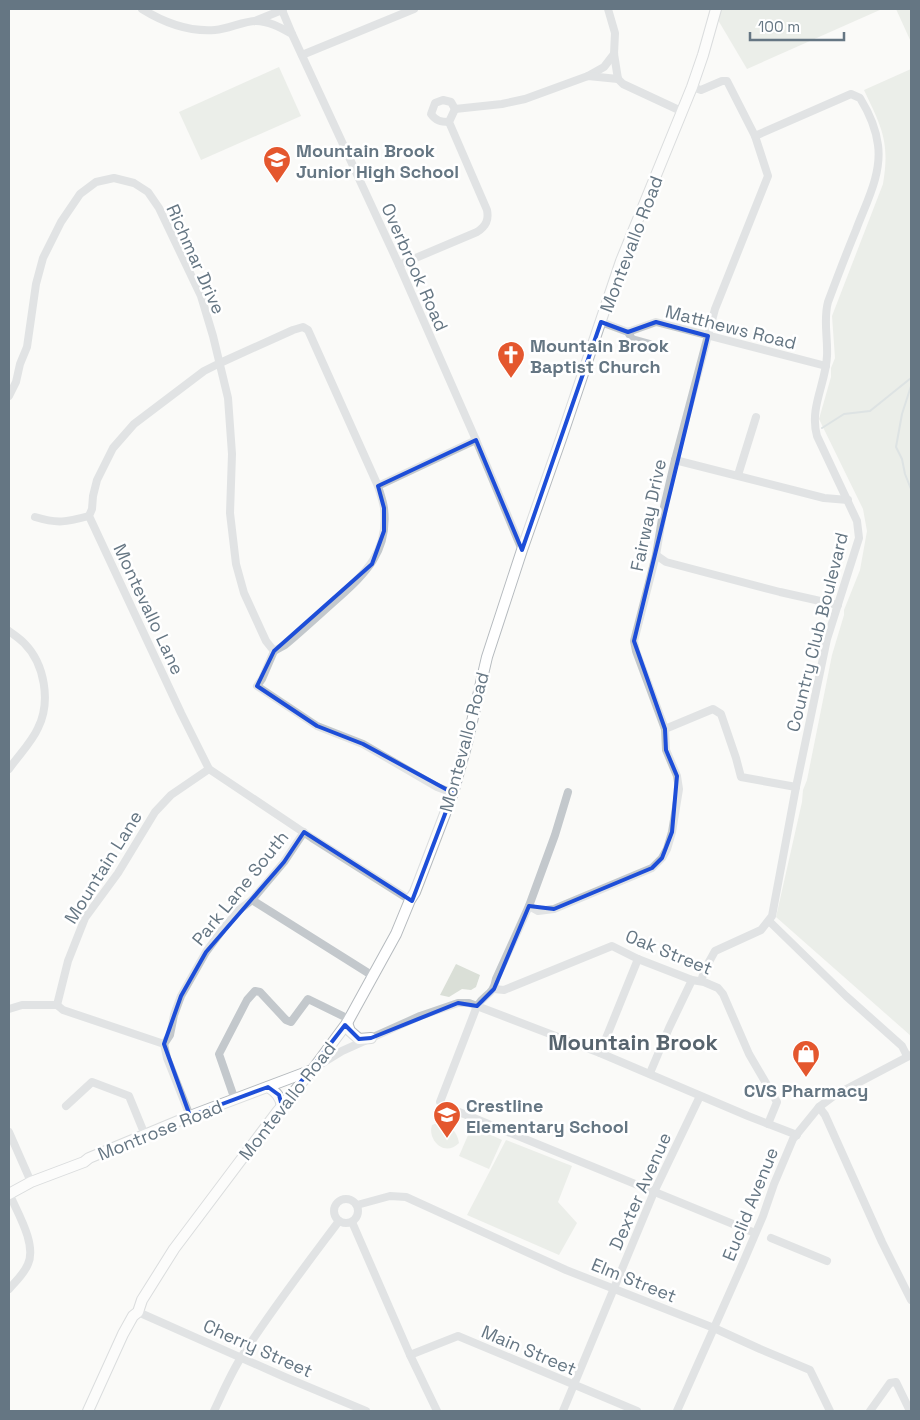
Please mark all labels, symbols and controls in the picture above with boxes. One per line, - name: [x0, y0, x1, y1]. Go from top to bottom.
- scale bar: [750, 10, 844, 42]
- text: 100 m: [758, 17, 800, 36]
- place label: Mountain Brook Junior High School: [296, 139, 459, 183]
- school or university icon: Mountain Brook Junior High School: [262, 145, 292, 184]
- street label: Montevallo Road: [594, 173, 668, 315]
- street label: Overbrook Road: [377, 199, 453, 335]
- street label: Richmar Drive: [162, 200, 230, 318]
- street label: Matthews Road: [663, 300, 799, 354]
- place label: Mountain Brook Baptist Church: [530, 334, 669, 378]
- church icon: Mountain Brook Baptist Church: [496, 340, 526, 379]
- street label: Fairway Drive: [625, 457, 671, 573]
- street label: Country Club Boulevard: [781, 530, 853, 734]
- street label: Montevallo Lane: [109, 540, 189, 678]
- street label: Montevallo Road: [434, 669, 494, 815]
- street label: Mountain Lane: [59, 806, 147, 928]
- street label: Park Lane South: [187, 826, 293, 950]
- street label: Oak Street: [622, 924, 716, 980]
- district label: Mountain Brook: [548, 1028, 718, 1056]
- street label: Montevallo Road: [234, 1037, 340, 1165]
- shop icon: CVS Pharmacy: [791, 1039, 821, 1078]
- place label: CVS Pharmacy: [744, 1079, 868, 1102]
- place label: Crestline Elementary School: [466, 1094, 629, 1138]
- street label: Montrose Road: [94, 1095, 226, 1165]
- school or university icon: Crestline Elementary School: [432, 1100, 462, 1139]
- street label: Dexter Avenue: [604, 1129, 676, 1253]
- street label: Euclid Avenue: [717, 1144, 783, 1264]
- street label: Elm Street: [588, 1253, 680, 1307]
- street label: Cherry Street: [200, 1314, 316, 1382]
- street label: Main Street: [478, 1320, 580, 1380]

